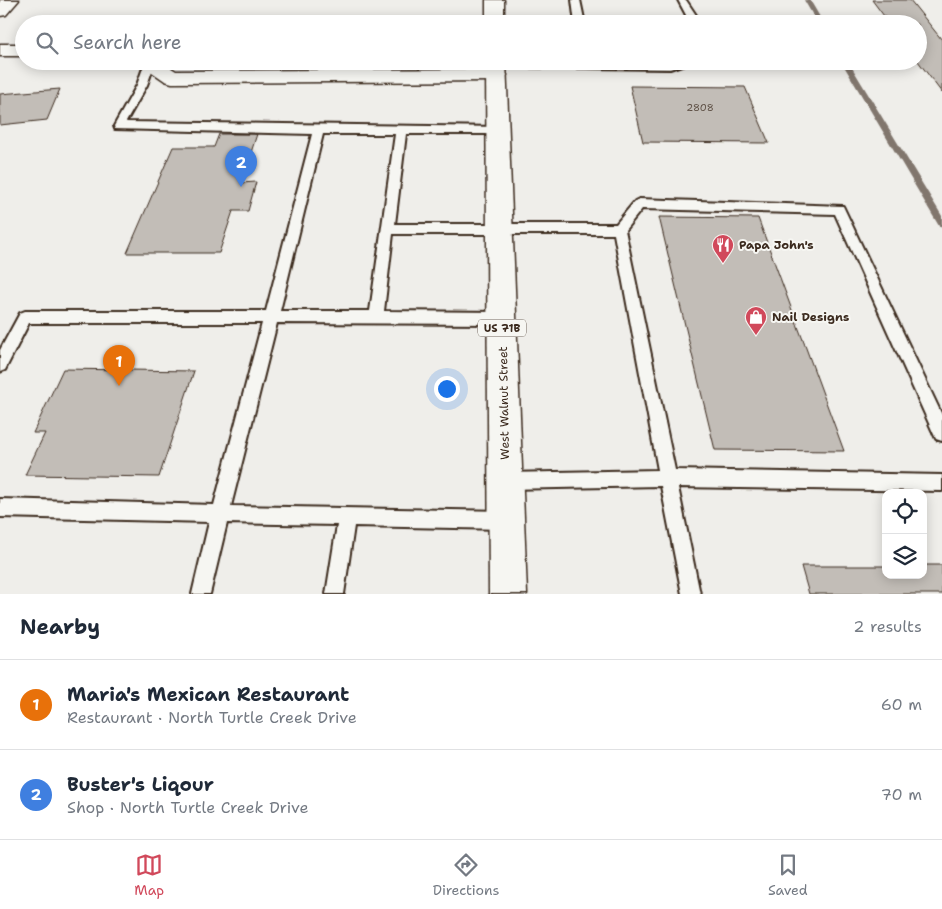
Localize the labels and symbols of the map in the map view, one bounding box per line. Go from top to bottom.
house number: 2808 [686,101,714,114]
pin: 2 [225,146,257,187]
restaurant icon: Papa John's [711,233,735,264]
place label: Papa John's [739,237,813,253]
shop icon: Nail Designs [744,305,768,336]
place label: Nail Designs [772,309,849,325]
road number: US 71B [478,319,526,336]
pin: 1 [103,345,135,386]
street label: West Walnut Street [495,346,513,460]
your location [434,376,460,402]

